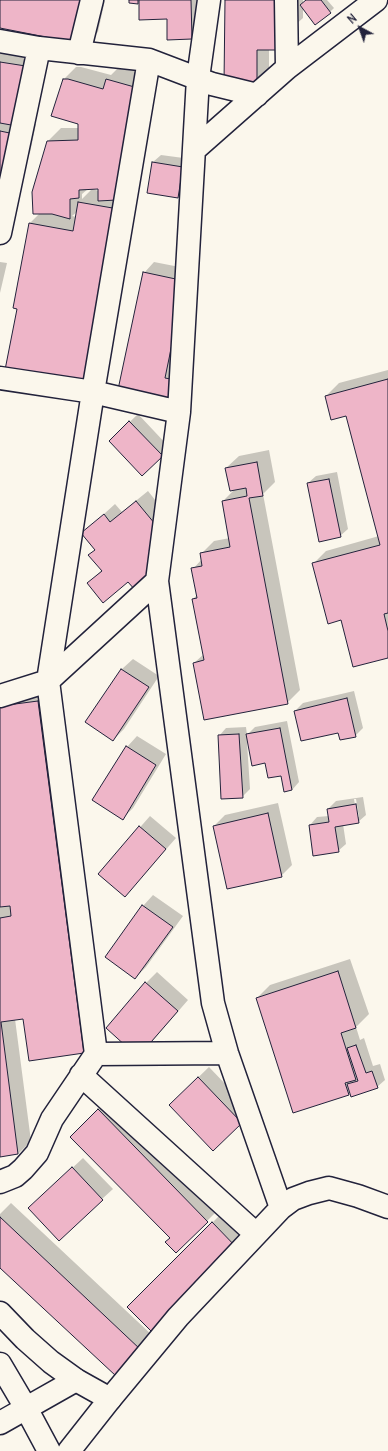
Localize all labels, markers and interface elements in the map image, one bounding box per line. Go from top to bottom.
north arrow [340,8,380,48]
text: N [345,11,360,27]

